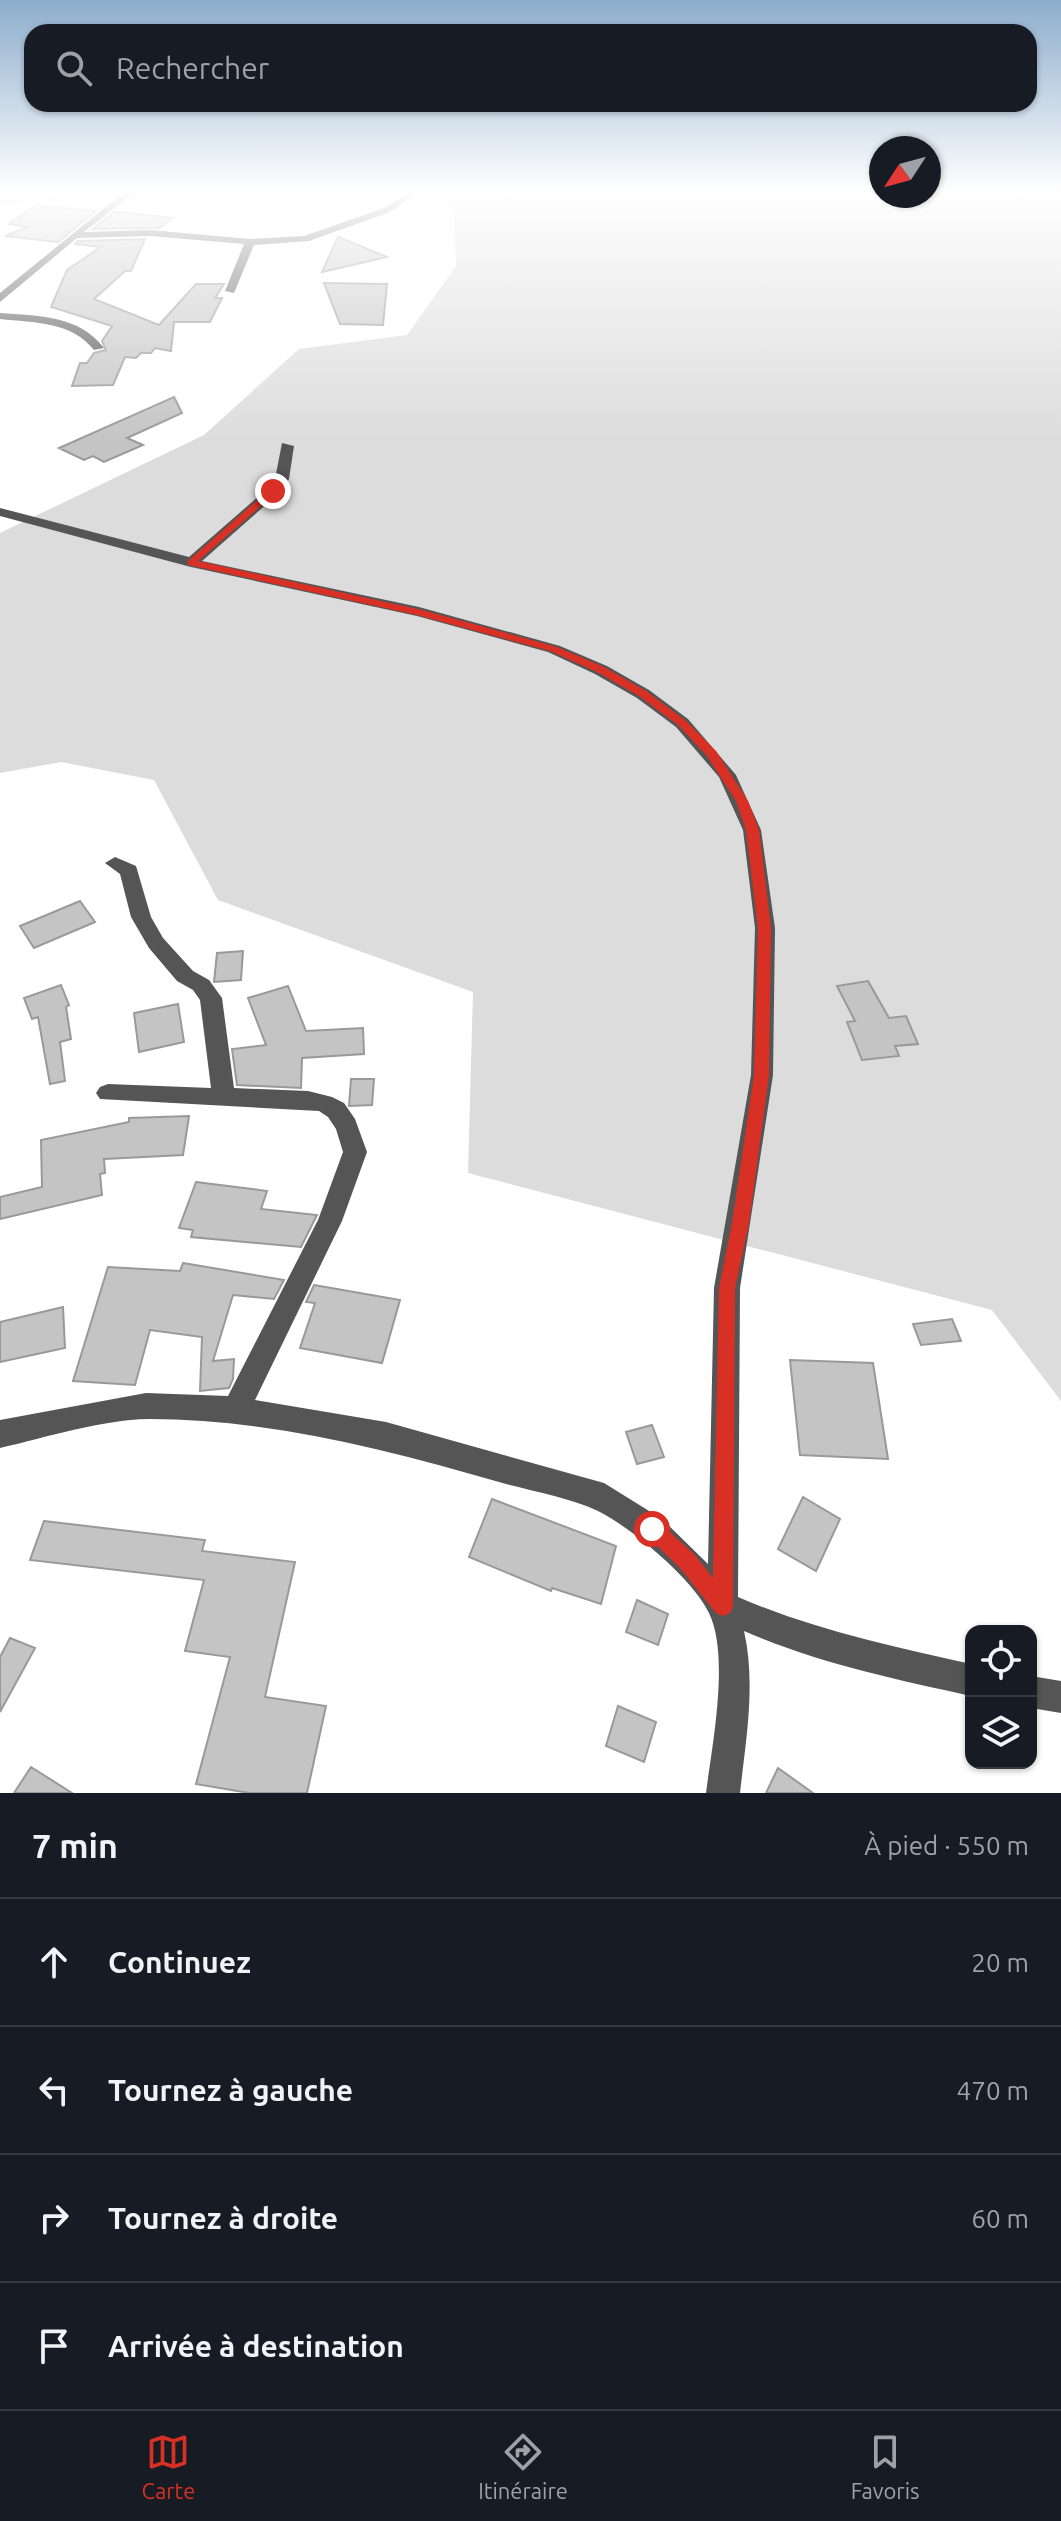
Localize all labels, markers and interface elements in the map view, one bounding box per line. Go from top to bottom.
search box [24,24,1037,112]
icon: search [52,46,96,90]
text: Rechercher [116,51,269,85]
north arrow [869,136,941,208]
route end [255,473,291,509]
route start [634,1511,670,1547]
map controls [965,1625,1037,1769]
button: locate [965,1625,1037,1697]
button: layers [965,1697,1037,1769]
text: 7 min [32,1826,118,1864]
text: À pied · 550 m [864,1831,1029,1860]
icon: ahead [32,1940,76,1984]
text: Continuez [108,1945,251,1979]
text: 20 m [971,1948,1029,1977]
icon: left [32,2068,76,2112]
text: Tournez à gauche [108,2073,353,2107]
text: 470 m [957,2076,1029,2105]
icon: right [32,2196,76,2240]
text: Tournez à droite [108,2201,338,2235]
text: 60 m [971,2204,1029,2233]
icon: arrive [32,2324,76,2368]
text: Arrivée à destination [108,2329,404,2363]
tab: Carte [141,2430,195,2503]
tab: Itinéraire [478,2430,568,2503]
tab: Favoris [851,2430,920,2503]

